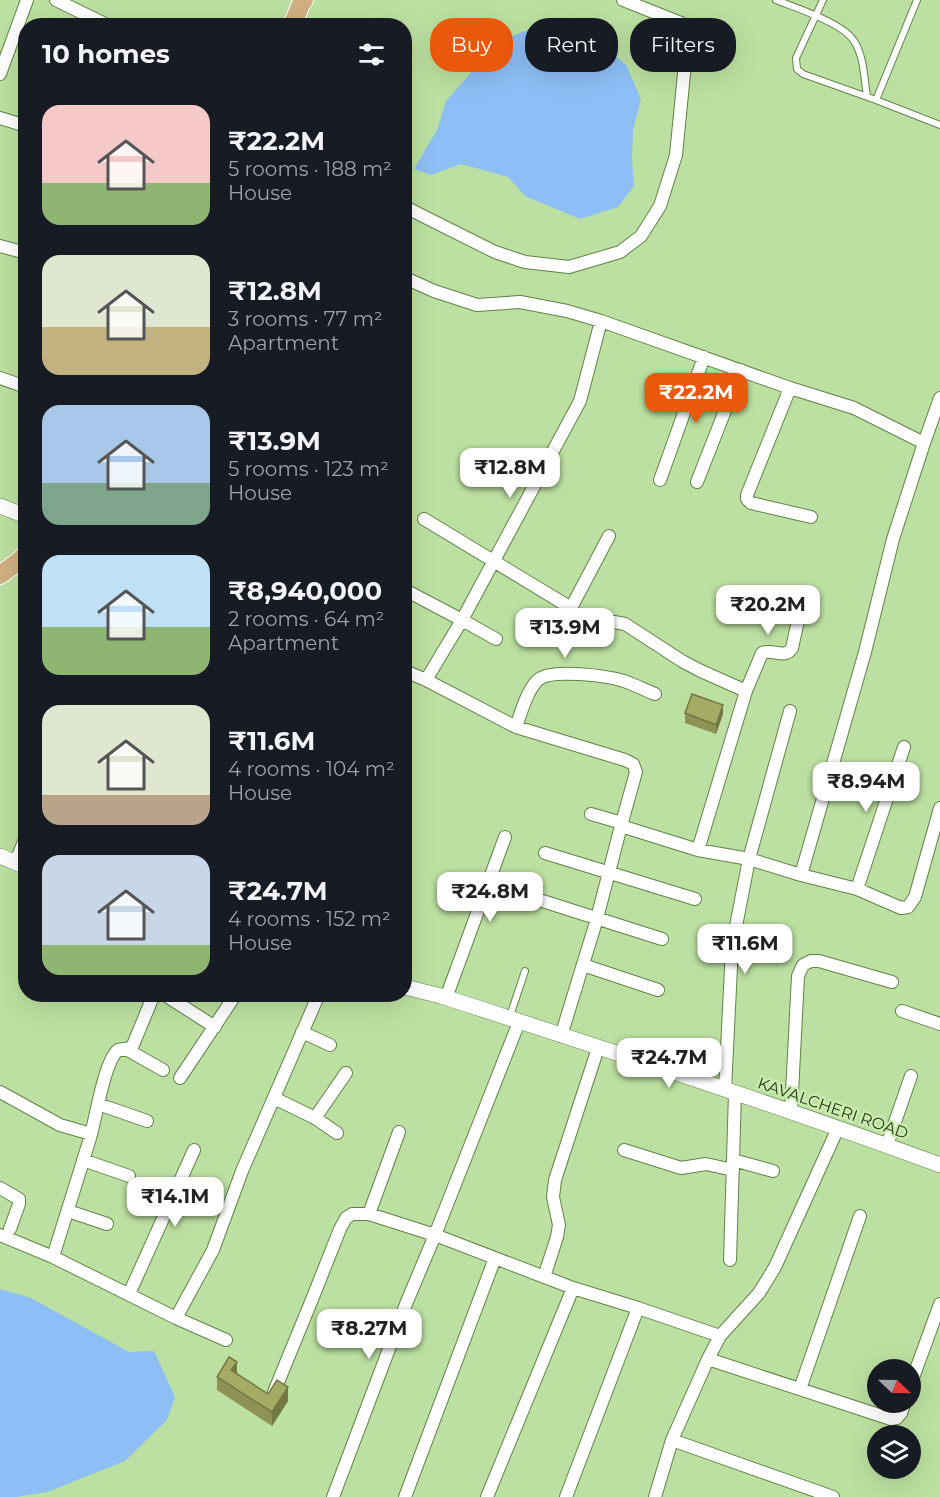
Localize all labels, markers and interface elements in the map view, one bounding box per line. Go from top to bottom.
chip: Buy [430,18,513,72]
chip: Rent [525,18,618,72]
chip: Filters [630,18,736,72]
text: 10 homes [42,38,170,70]
icon: filters [355,38,388,71]
text: ₹22.2M [228,125,325,157]
icon: home [90,129,162,201]
text: 5 rooms · 188 m² [228,157,392,181]
text: House [228,181,292,205]
text: ₹12.8M [228,275,322,307]
icon: home [90,279,162,351]
text: 3 rooms · 77 m² [228,307,383,331]
text: Apartment [228,331,339,355]
pin: ₹22.2M [647,373,745,424]
text: ₹22.2M [659,380,733,404]
text: ₹13.9M [228,425,321,457]
icon: home [90,429,162,501]
pin: ₹12.8M [461,448,559,499]
text: ₹12.8M [474,455,546,479]
text: 5 rooms · 123 m² [228,457,389,481]
text: House [228,481,292,505]
text: ₹8,940,000 [228,575,382,607]
icon: home [90,579,162,651]
pin: ₹20.2M [719,585,817,636]
text: ₹20.2M [730,592,806,616]
text: 2 rooms · 64 m² [228,607,384,631]
pin: ₹13.9M [516,608,614,659]
text: ₹13.9M [529,615,601,639]
text: Apartment [228,631,339,655]
text: ₹11.6M [228,725,315,757]
icon: home [90,729,162,801]
text: 4 rooms · 104 m² [228,757,395,781]
pin: ₹8.94M [817,762,915,813]
text: ₹8.94M [827,769,905,793]
text: House [228,781,292,805]
pin: ₹24.8M [441,872,539,923]
text: ₹24.7M [228,875,328,907]
icon: home [90,879,162,951]
text: ₹24.8M [451,879,529,903]
text: 4 rooms · 152 m² [228,907,391,931]
pin: ₹11.6M [696,924,794,975]
text: House [228,931,292,955]
text: ₹11.6M [711,931,779,955]
pin: ₹24.7M [620,1038,718,1089]
text: ₹24.7M [631,1045,707,1069]
street label: KAVALCHERI ROAD [755,1073,911,1143]
pin: ₹14.1M [126,1177,224,1228]
text: ₹14.1M [141,1184,209,1208]
pin: ₹8.27M [320,1309,418,1360]
text: ₹8.27M [331,1316,407,1340]
north arrow [867,1359,921,1413]
map controls [867,1359,921,1479]
button: layers [867,1425,921,1479]

